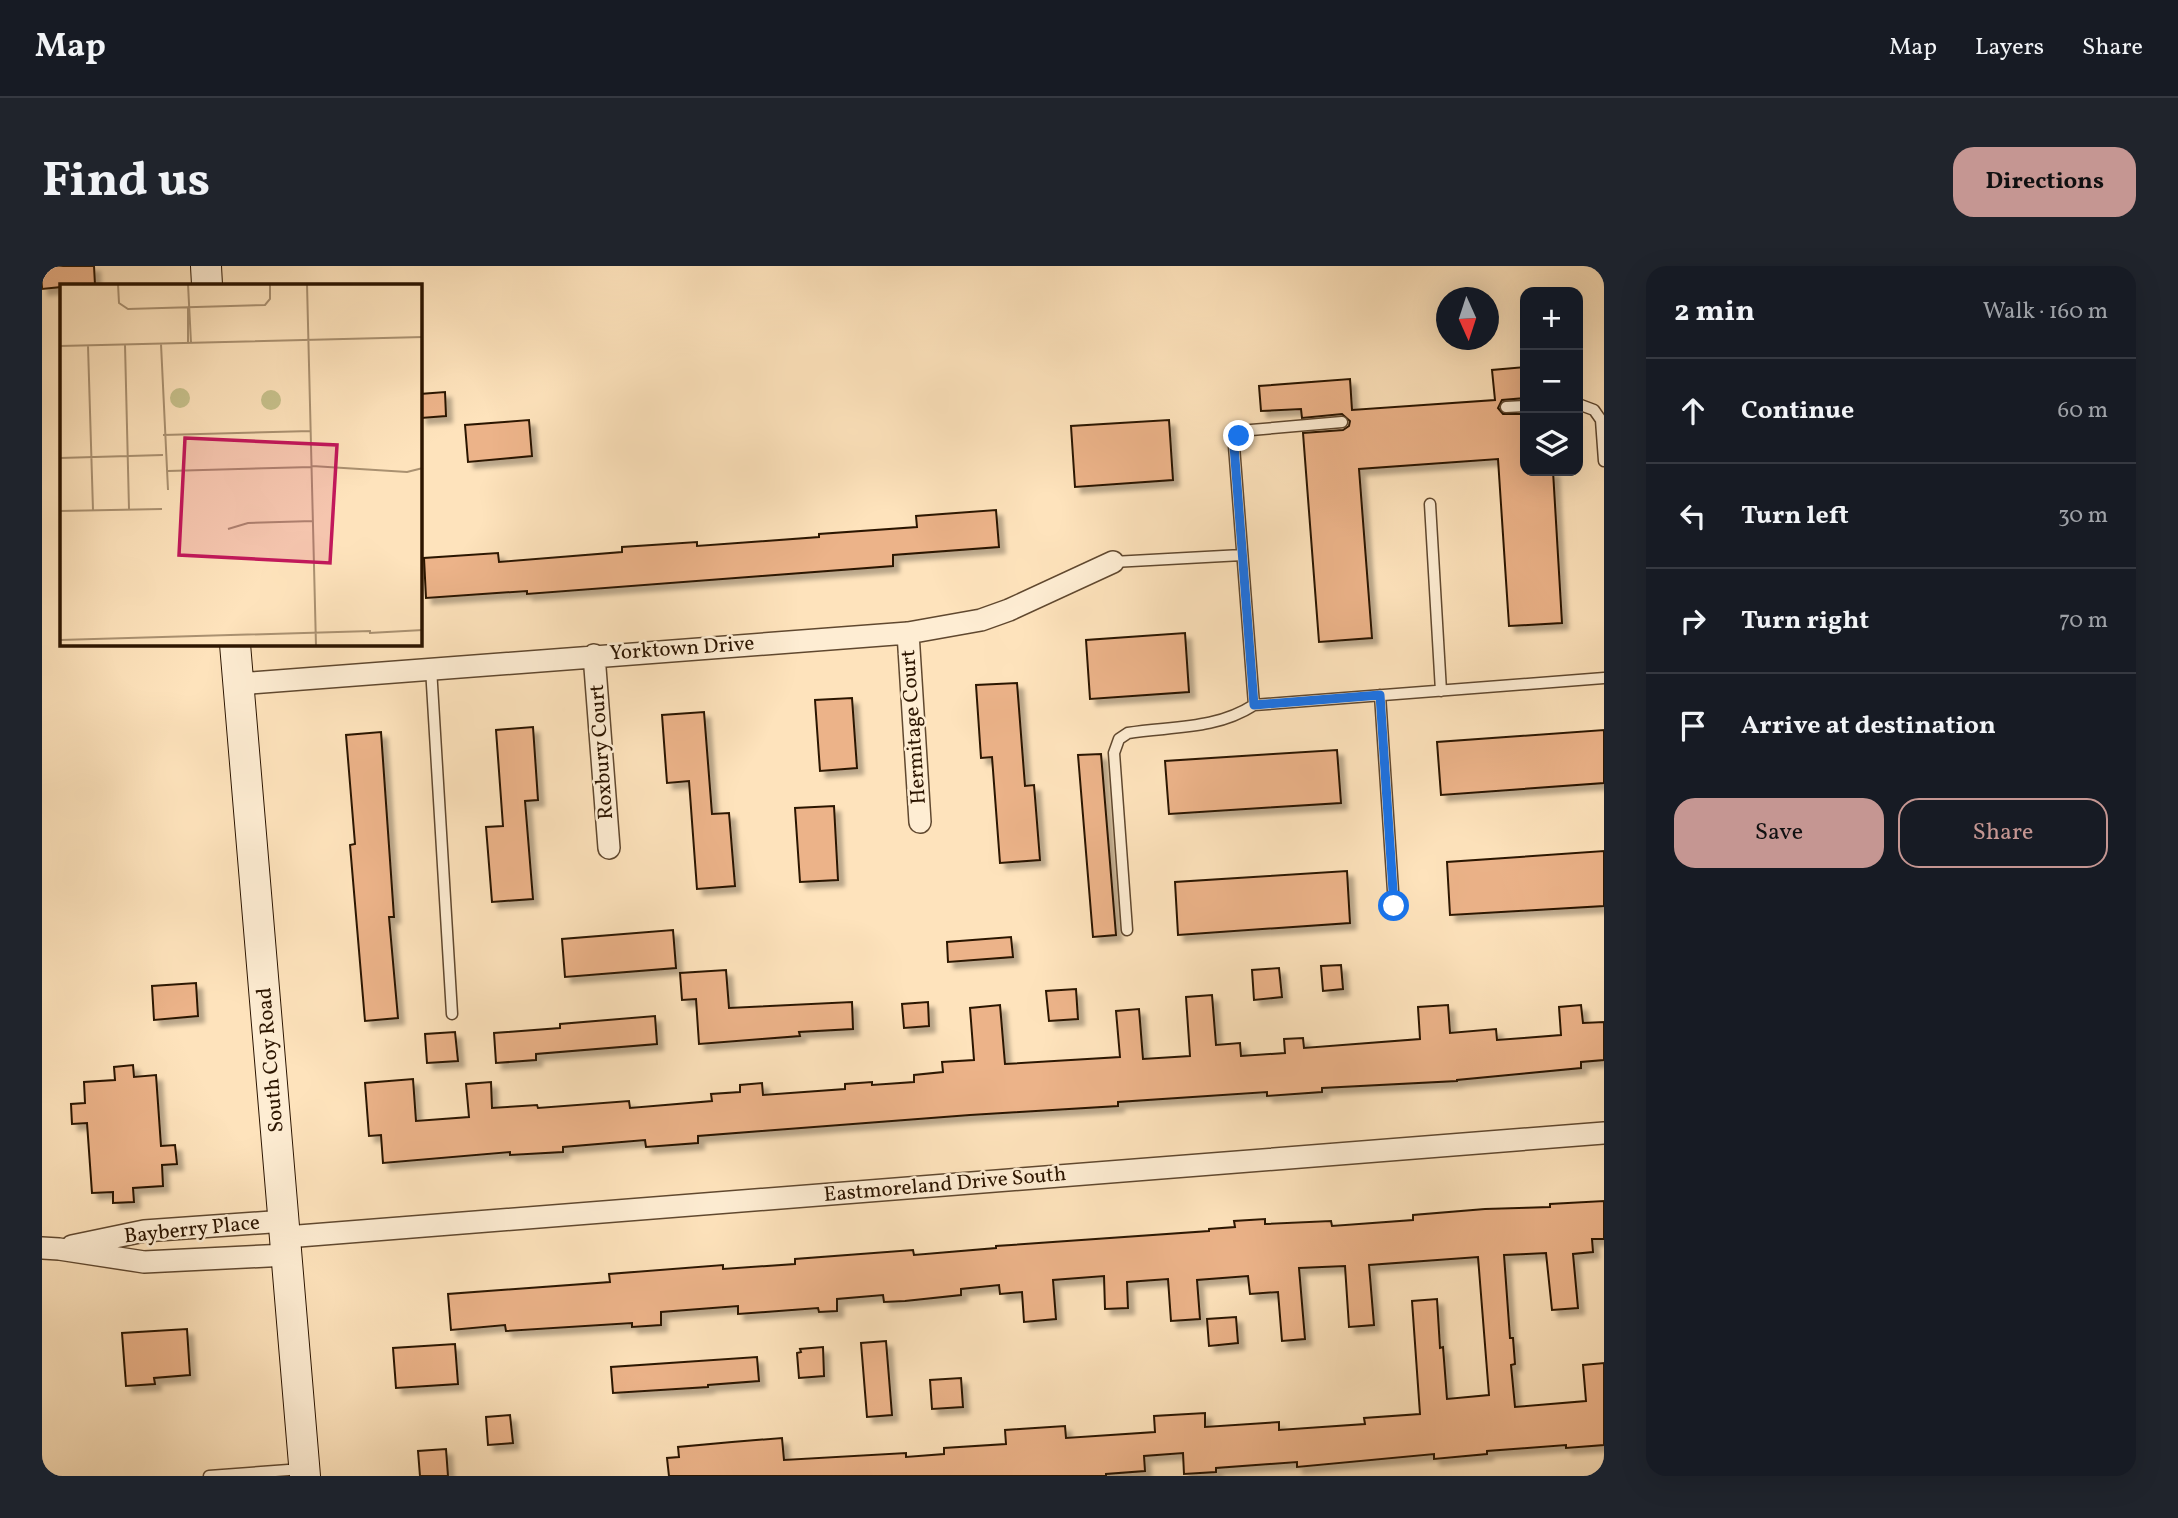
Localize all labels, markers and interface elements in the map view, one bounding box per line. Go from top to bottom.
text: Map [35,25,106,71]
text: Map [1889,31,1937,65]
text: Layers [1975,31,2044,65]
text: Share [2082,31,2143,65]
button: Directions [1953,147,2136,217]
text: Find us [42,148,210,217]
inset map [60,284,422,646]
north arrow [1436,287,1499,350]
map controls [1520,287,1583,476]
button: + [1520,287,1583,350]
text: 2 min [1674,291,1755,333]
text: Walk · 160 m [1983,296,2108,328]
button: − [1520,350,1583,413]
icon: ahead [1674,392,1712,430]
text: Continue [1741,393,1854,429]
text: 60 m [2058,395,2108,427]
button: layers [1520,413,1583,476]
route end [1223,420,1254,451]
icon: left [1674,497,1712,535]
text: Turn left [1741,498,1849,534]
text: 30 m [2058,500,2108,532]
icon: right [1674,602,1712,640]
text: Turn right [1741,603,1869,639]
text: 70 m [2059,605,2108,637]
street label: Yorktown Drive [609,629,755,669]
street label: Hermitage Court [894,649,934,805]
street label: Roxbury Court [583,683,621,821]
icon: arrive [1674,707,1712,745]
text: Arrive at destination [1741,708,1996,744]
button: Save [1674,798,1884,868]
button: Share [1898,798,2108,868]
route start [1378,890,1409,921]
street label: South Coy Road [250,986,292,1134]
street label: Eastmoreland Drive South [823,1160,1067,1210]
street label: Bayberry Place [123,1208,261,1252]

